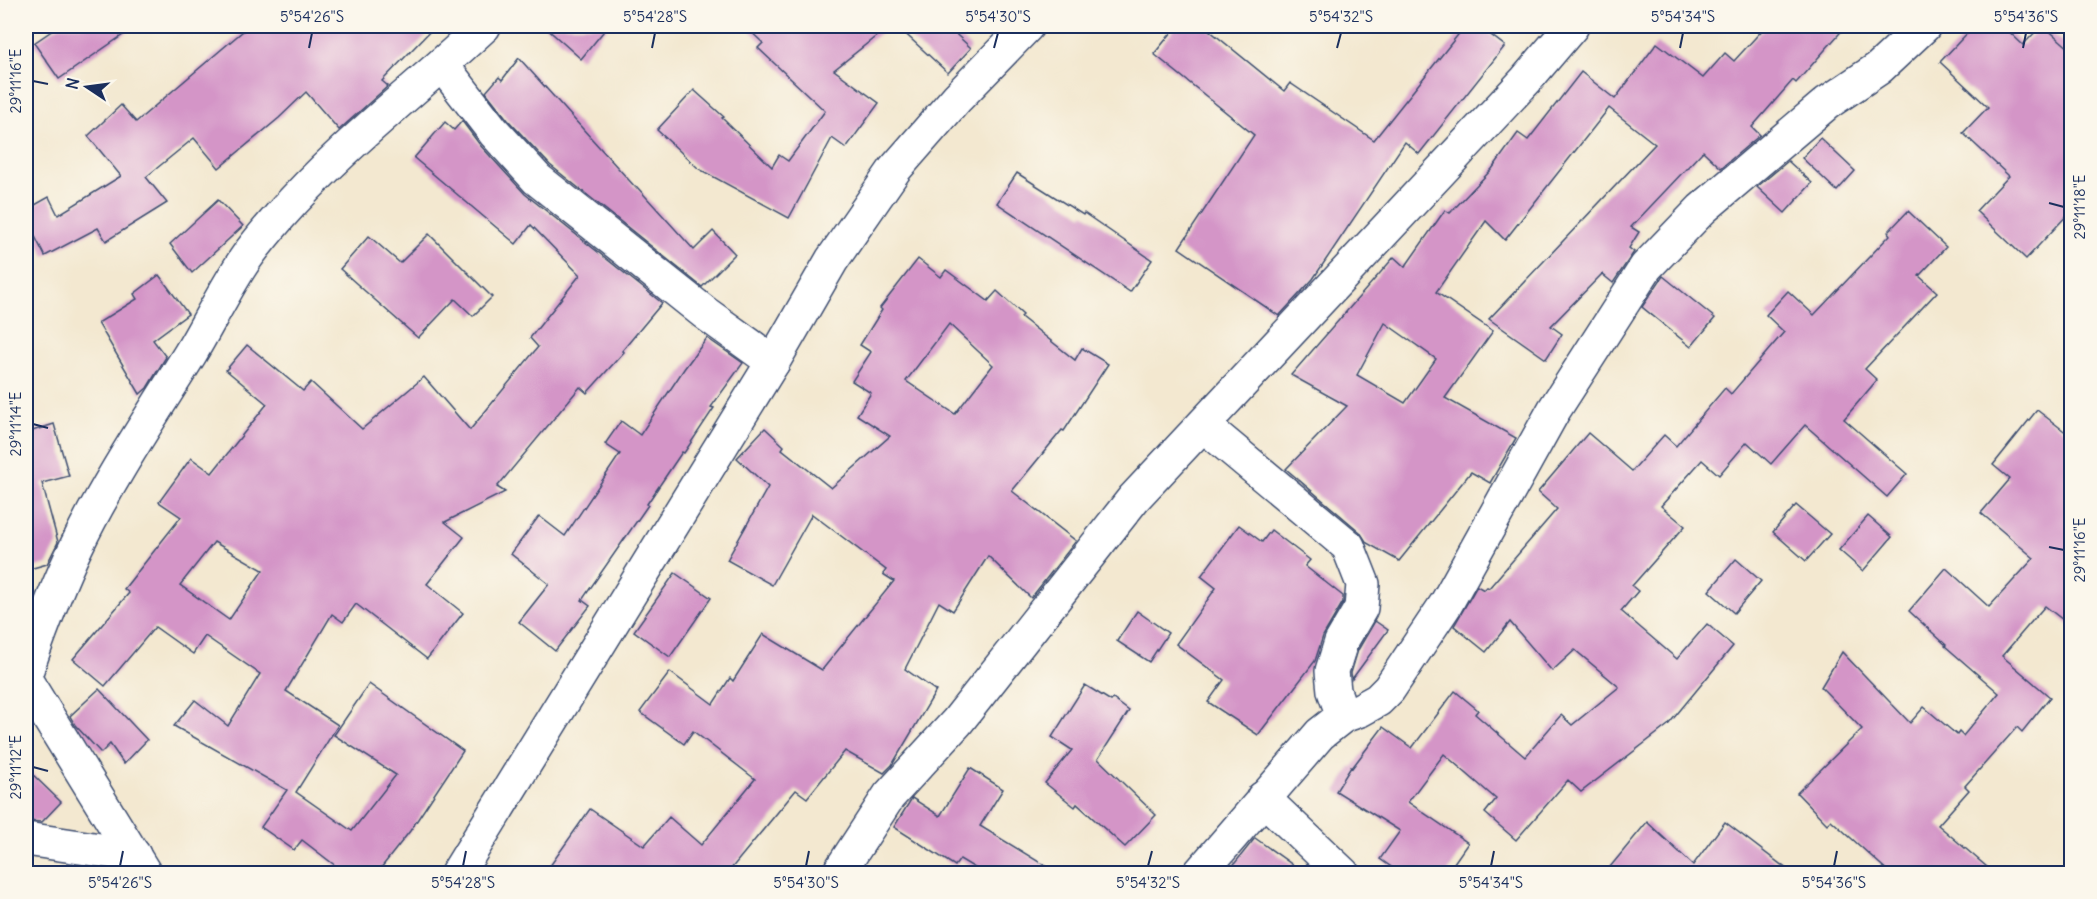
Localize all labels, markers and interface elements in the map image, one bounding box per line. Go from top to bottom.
text: 5°54'26"S [280,7,344,26]
text: 5°54'28"S [623,7,687,26]
text: 5°54'30"S [965,7,1031,26]
text: 5°54'32"S [1309,7,1373,26]
text: 5°54'34"S [1651,7,1715,26]
text: 5°54'36"S [1994,7,2058,26]
text: 29°11'16"E [6,48,25,114]
north arrow [57,57,117,117]
text: N [61,76,83,91]
text: 29°11'18"E [2070,174,2089,240]
text: 29°11'14"E [6,391,25,457]
text: 29°11'16"E [2070,517,2089,583]
text: 29°11'12"E [6,734,25,799]
text: 5°54'26"S [88,873,152,892]
text: 5°54'28"S [431,873,495,892]
text: 5°54'30"S [773,873,839,892]
text: 5°54'32"S [1116,873,1180,892]
text: 5°54'34"S [1459,873,1523,892]
text: 5°54'36"S [1802,873,1866,892]

